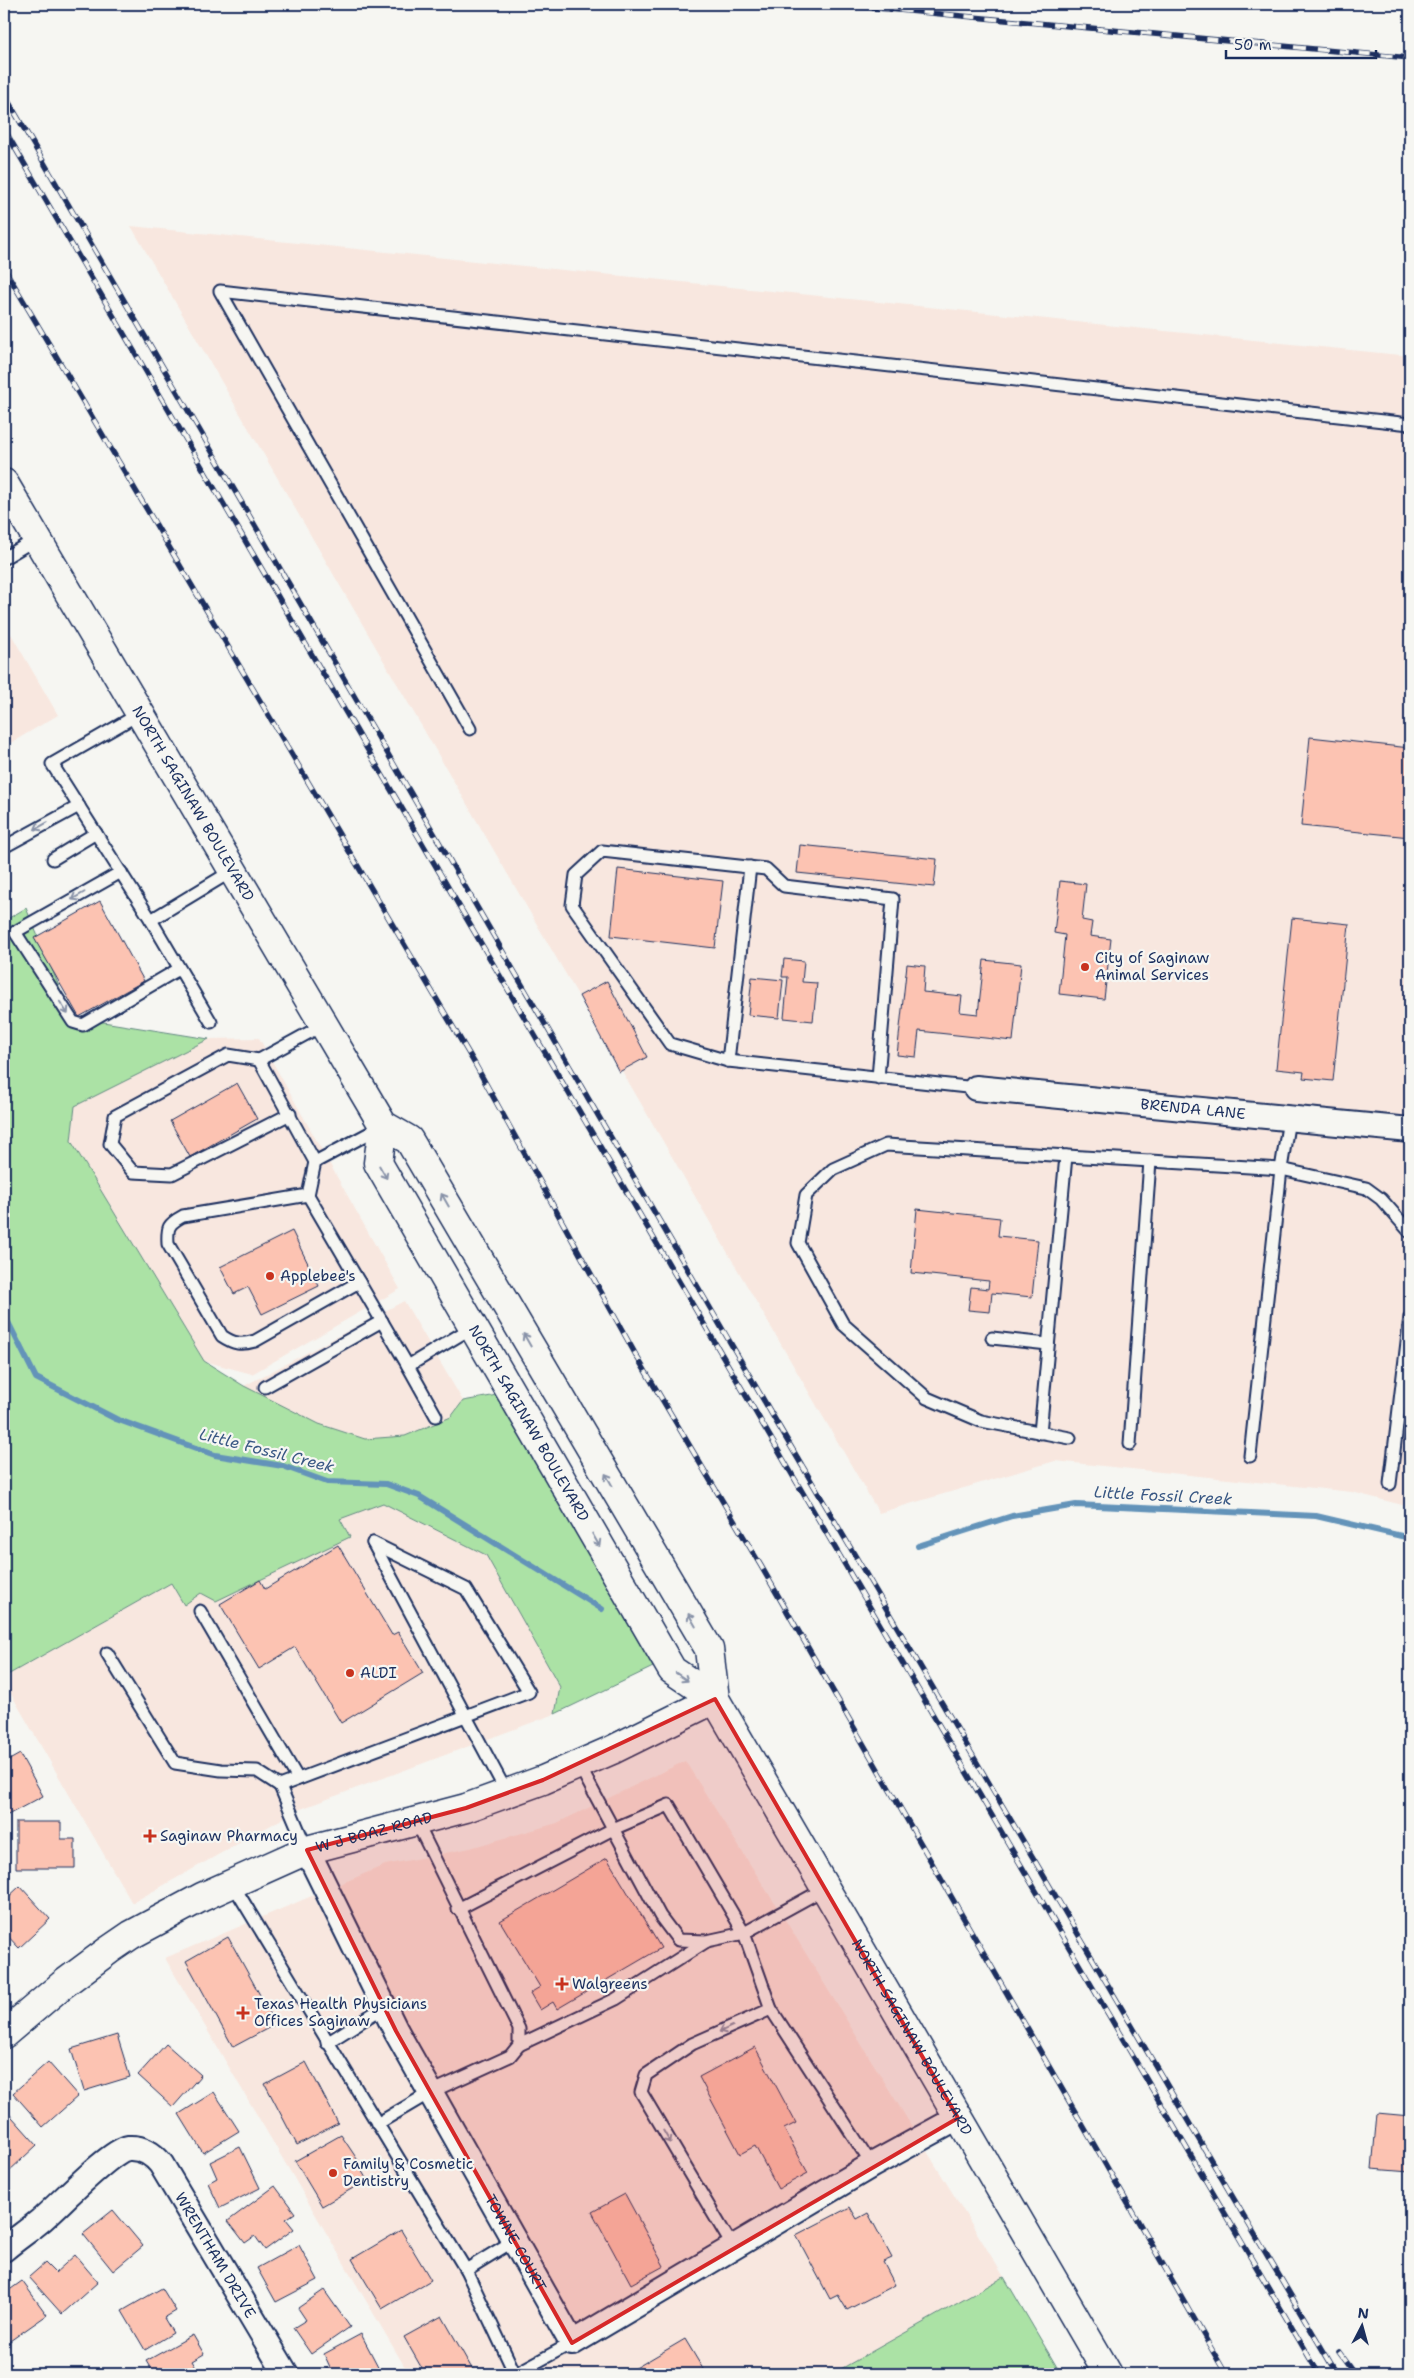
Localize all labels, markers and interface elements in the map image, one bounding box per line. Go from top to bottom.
scale bar [1226,28,1376,60]
text: 50 m [1234,35,1272,55]
street label: NORTH SAGINAW BOULEVARD [128,702,259,905]
one-way arrow [34,821,49,831]
one-way arrow [71,891,86,901]
place label: City of Saginaw Animal Services [1095,948,1209,985]
marker: City of Saginaw Animal Services [1079,961,1091,973]
one-way arrow [59,1001,69,1015]
street label: BRENDA LANE [1140,1094,1246,1124]
one-way arrow [379,1165,389,1179]
one-way arrow [439,1193,449,1207]
place label: Applebee's [280,1266,356,1286]
marker: Applebee's [264,1270,276,1282]
street label: NORTH SAGINAW BOULEVARD [464,1321,594,1525]
one-way arrow [521,1333,531,1348]
water label: Little Fossil Creek [197,1424,337,1477]
one-way arrow [604,1474,614,1488]
water label: Little Fossil Creek [1093,1481,1233,1510]
one-way arrow [592,1532,602,1547]
one-way arrow [686,1614,696,1628]
place label: ALDI [360,1663,397,1683]
marker: ALDI [344,1667,356,1679]
one-way arrow [675,1672,689,1682]
street label: W J BOAZ ROAD [313,1807,435,1857]
place label: Saginaw Pharmacy [160,1826,298,1846]
marker: Saginaw Pharmacy [144,1830,156,1842]
street label: NORTH SAGINAW BOULEVARD [847,1935,977,2139]
place label: Walgreens [572,1974,648,1994]
marker: Walgreens [556,1978,568,1990]
place label: Texas Health Physicians Offices Saginaw [254,1994,427,2031]
marker: Texas Health Physicians Offices Saginaw [236,2006,250,2020]
one-way arrow [719,2025,734,2034]
one-way arrow [663,2129,672,2144]
place label: Family & Cosmetic Dentistry [343,2154,473,2191]
marker: Family & Cosmetic Dentistry [327,2167,339,2179]
street label: WRENTHAM DRIVE [170,2189,261,2322]
street label: TOWNE COURT [480,2191,551,2295]
north arrow [1336,2300,1386,2350]
text: N [1357,2304,1370,2323]

